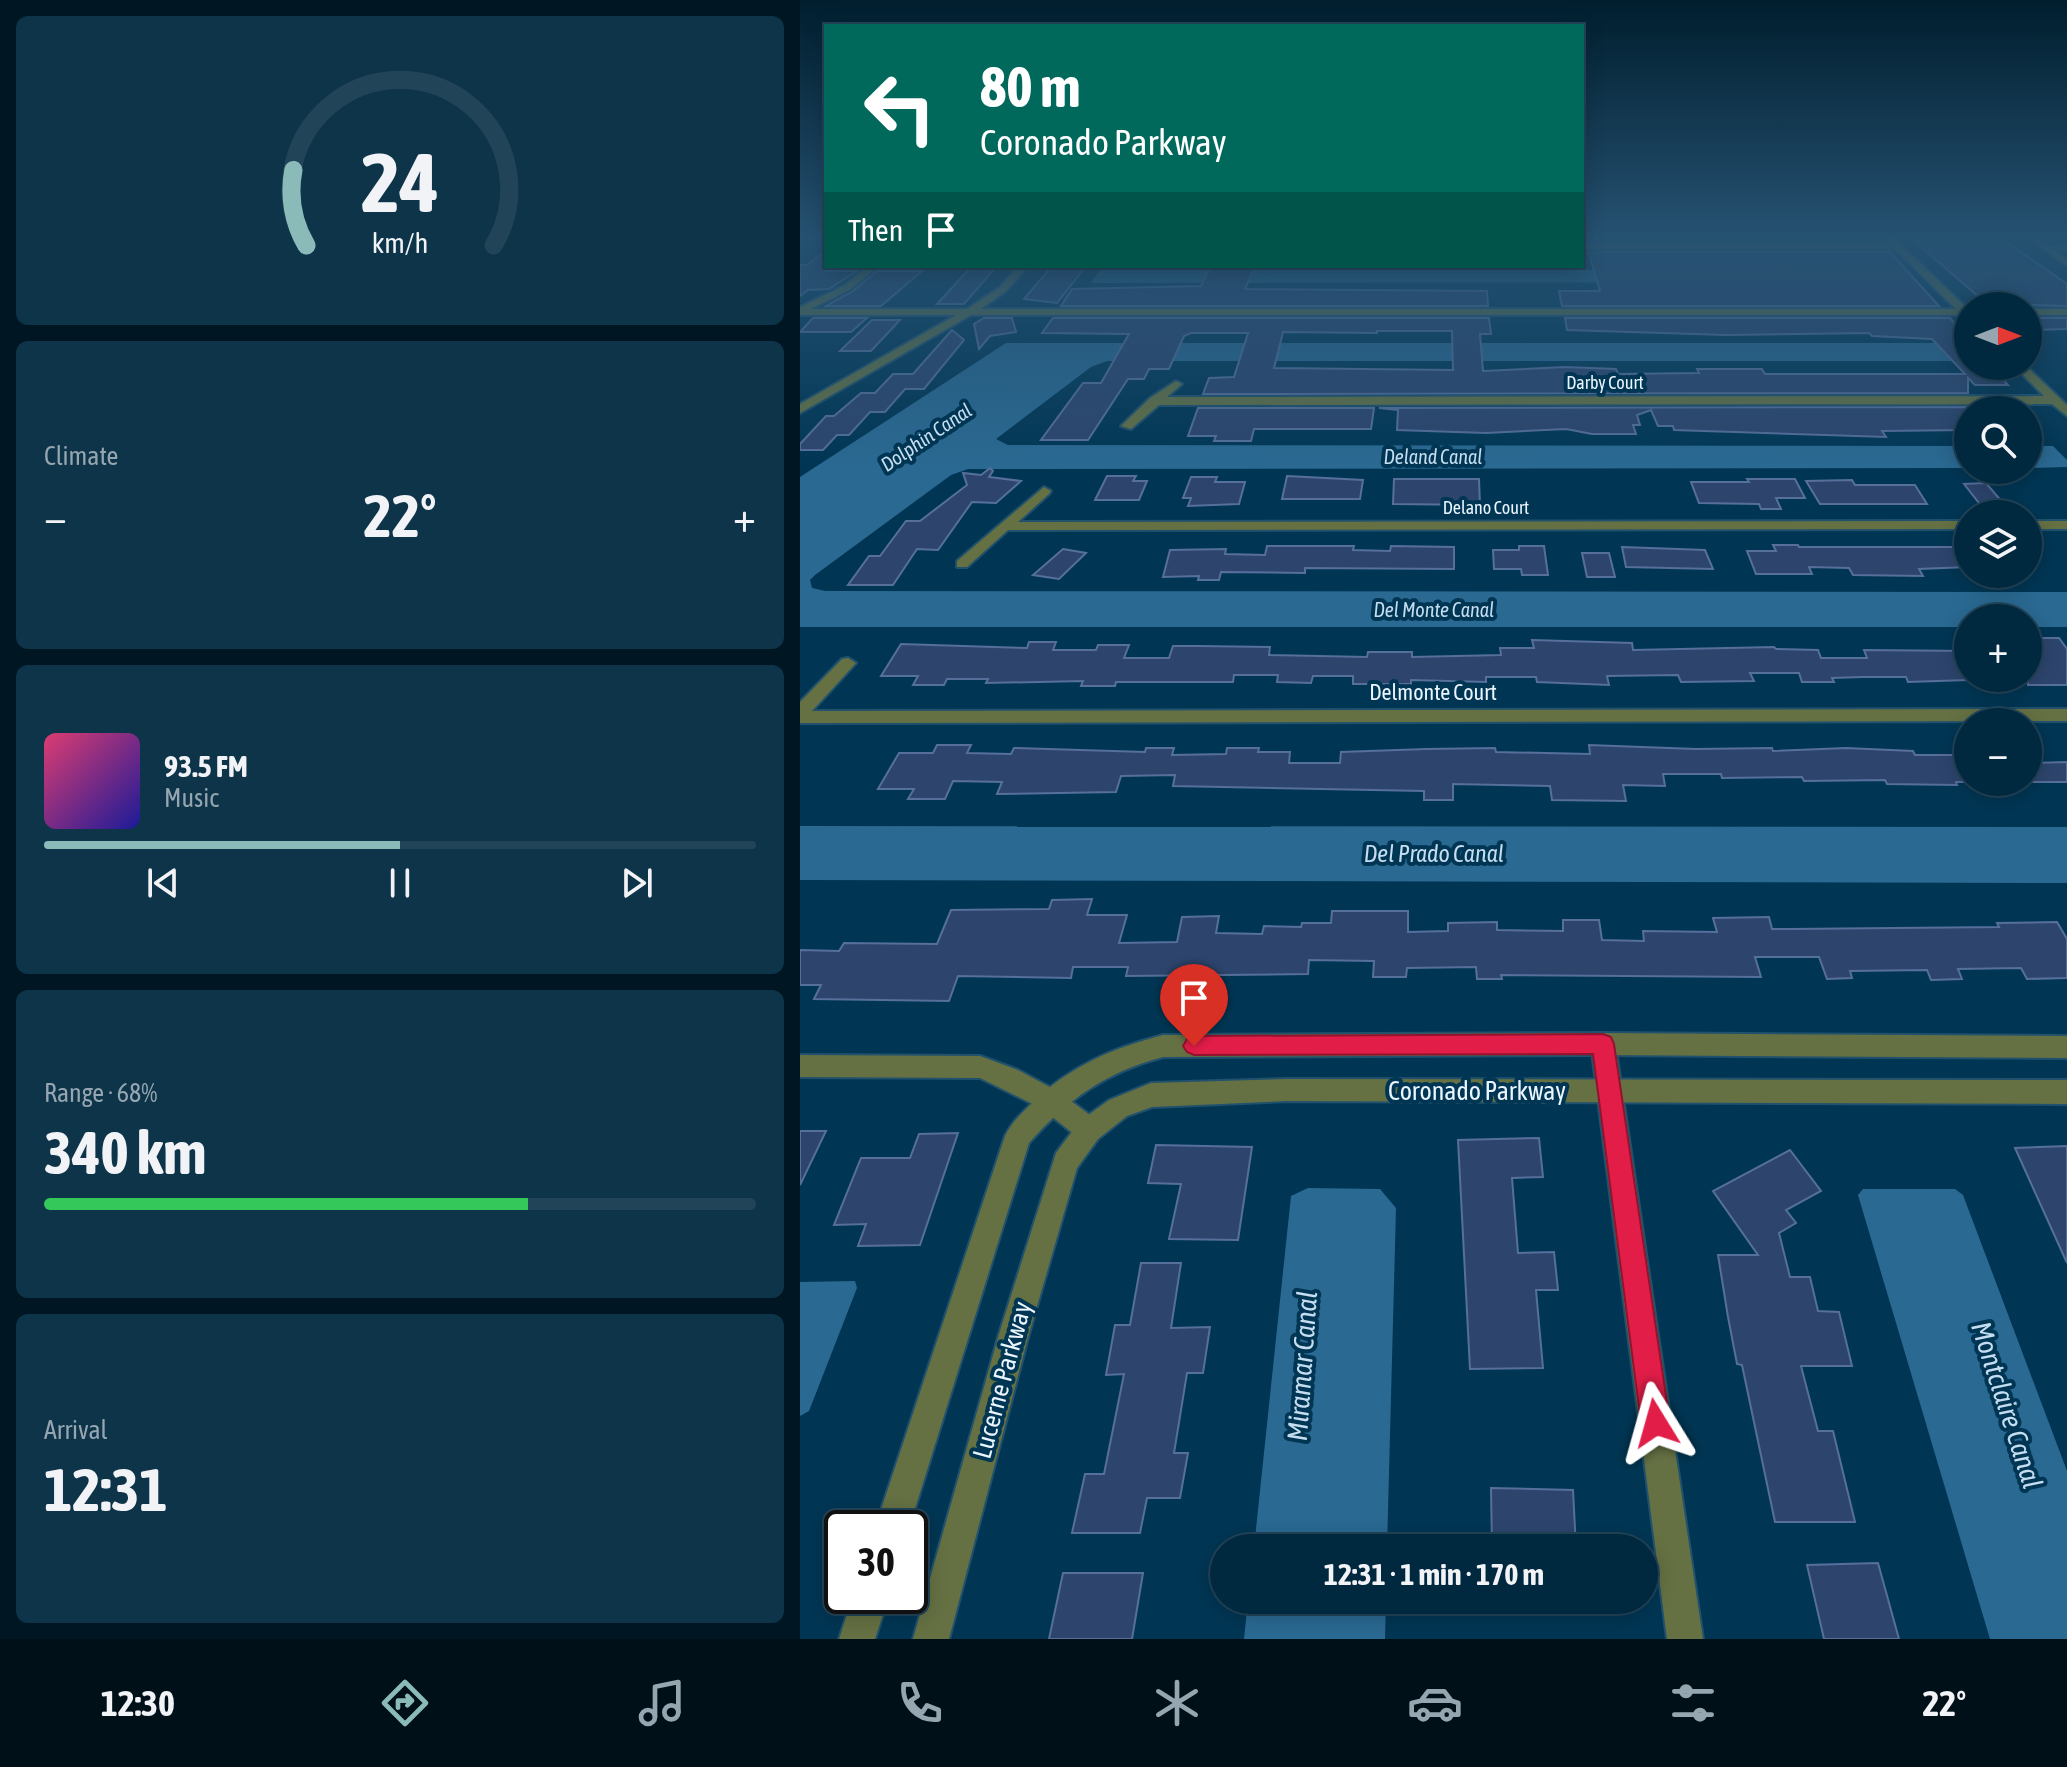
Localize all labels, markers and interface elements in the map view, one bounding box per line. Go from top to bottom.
text: 80 m [980,55,1081,119]
icon: left [848,56,952,160]
text: Coronado Parkway [980,121,1227,163]
text: 24 [361,134,439,230]
icon: arrive [919,208,963,252]
text: Then [848,213,903,247]
text: km/h [372,226,428,259]
north arrow [1954,292,2042,380]
map controls [1954,292,2042,796]
street label: Darby Court [1566,372,1644,393]
button: search [1954,396,2042,484]
water label: Dolphin Canal [876,398,976,476]
text: Climate [44,441,118,471]
water label: Deland Canal [1383,445,1483,468]
text: 22° [364,481,436,550]
text: − [44,491,67,541]
text: + [733,491,756,541]
street label: Delano Court [1443,497,1529,518]
button: layers [1954,500,2042,588]
water label: Del Monte Canal [1374,598,1494,621]
button: + [1954,604,2042,692]
street label: Delmonte Court [1369,679,1497,705]
button: − [1954,708,2042,796]
text: 93.5 FM [164,749,248,783]
text: Music [164,783,219,813]
water label: Del Prado Canal [1364,840,1504,867]
icon: previous [141,861,185,905]
icon: pause [378,861,422,905]
icon: next [615,861,659,905]
pin [1160,964,1228,1046]
icon: arrive [1172,976,1216,1020]
street label: Coronado Parkway [1388,1076,1566,1106]
text: Range · 68% [44,1078,157,1108]
text: 340 km [44,1118,206,1187]
water label: Miramar Canal [1281,1290,1323,1442]
street label: Lucerne Parkway [967,1298,1037,1462]
water label: Montclaire Canal [1965,1317,2049,1493]
position arrow [1614,1381,1698,1465]
text: Arrival [44,1415,108,1445]
text: 12:31 [44,1455,167,1524]
speed limit sign: 30 [824,1510,928,1614]
text: 12:31 · 1 min · 170 m [1324,1557,1544,1591]
icon: directions [377,1675,433,1731]
icon: music [634,1675,690,1731]
icon: phone [892,1675,948,1731]
icon: climate [1149,1675,1205,1731]
icon: car [1407,1675,1463,1731]
icon: filters [1665,1675,1721,1731]
text: 12:30 [101,1682,175,1724]
text: 22° [1922,1682,1966,1724]

